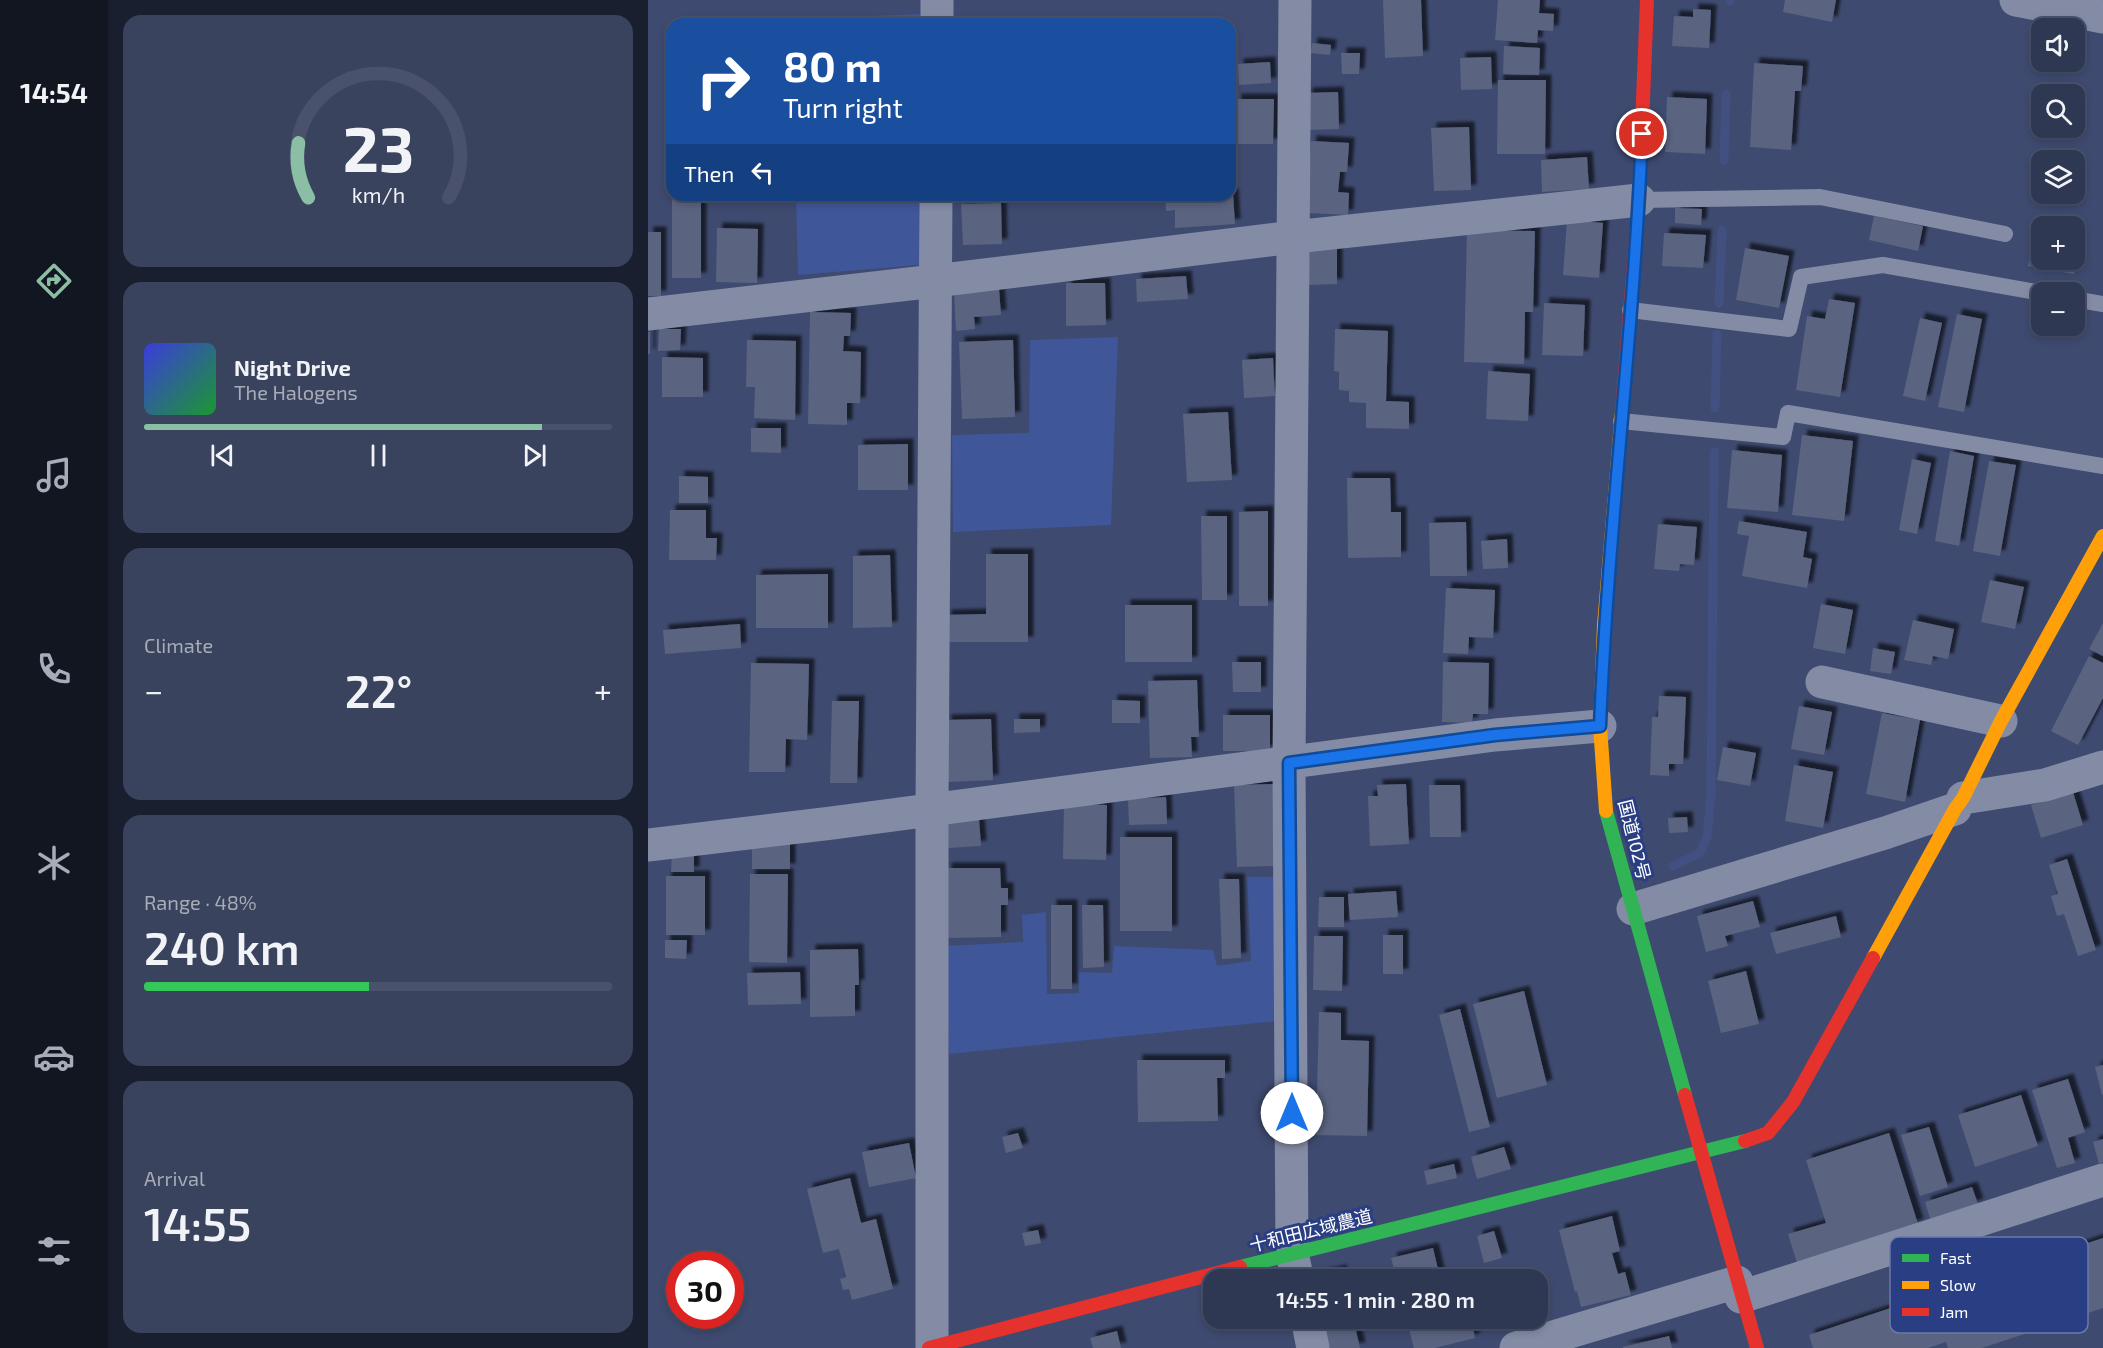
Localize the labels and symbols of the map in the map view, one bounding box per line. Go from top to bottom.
pin [1616,108,1667,159]
street label: 国道102号 [1614,797,1656,882]
position arrow [1260,1081,1324,1145]
street label: 十和田広域農道 [1247,1204,1375,1256]
legend [1890,1237,2088,1333]
text: Fast [1940,1248,1971,1267]
speed limit sign: 30 [666,1251,744,1329]
text: Slow [1940,1275,1976,1294]
text: Jam [1940,1302,1968,1321]

